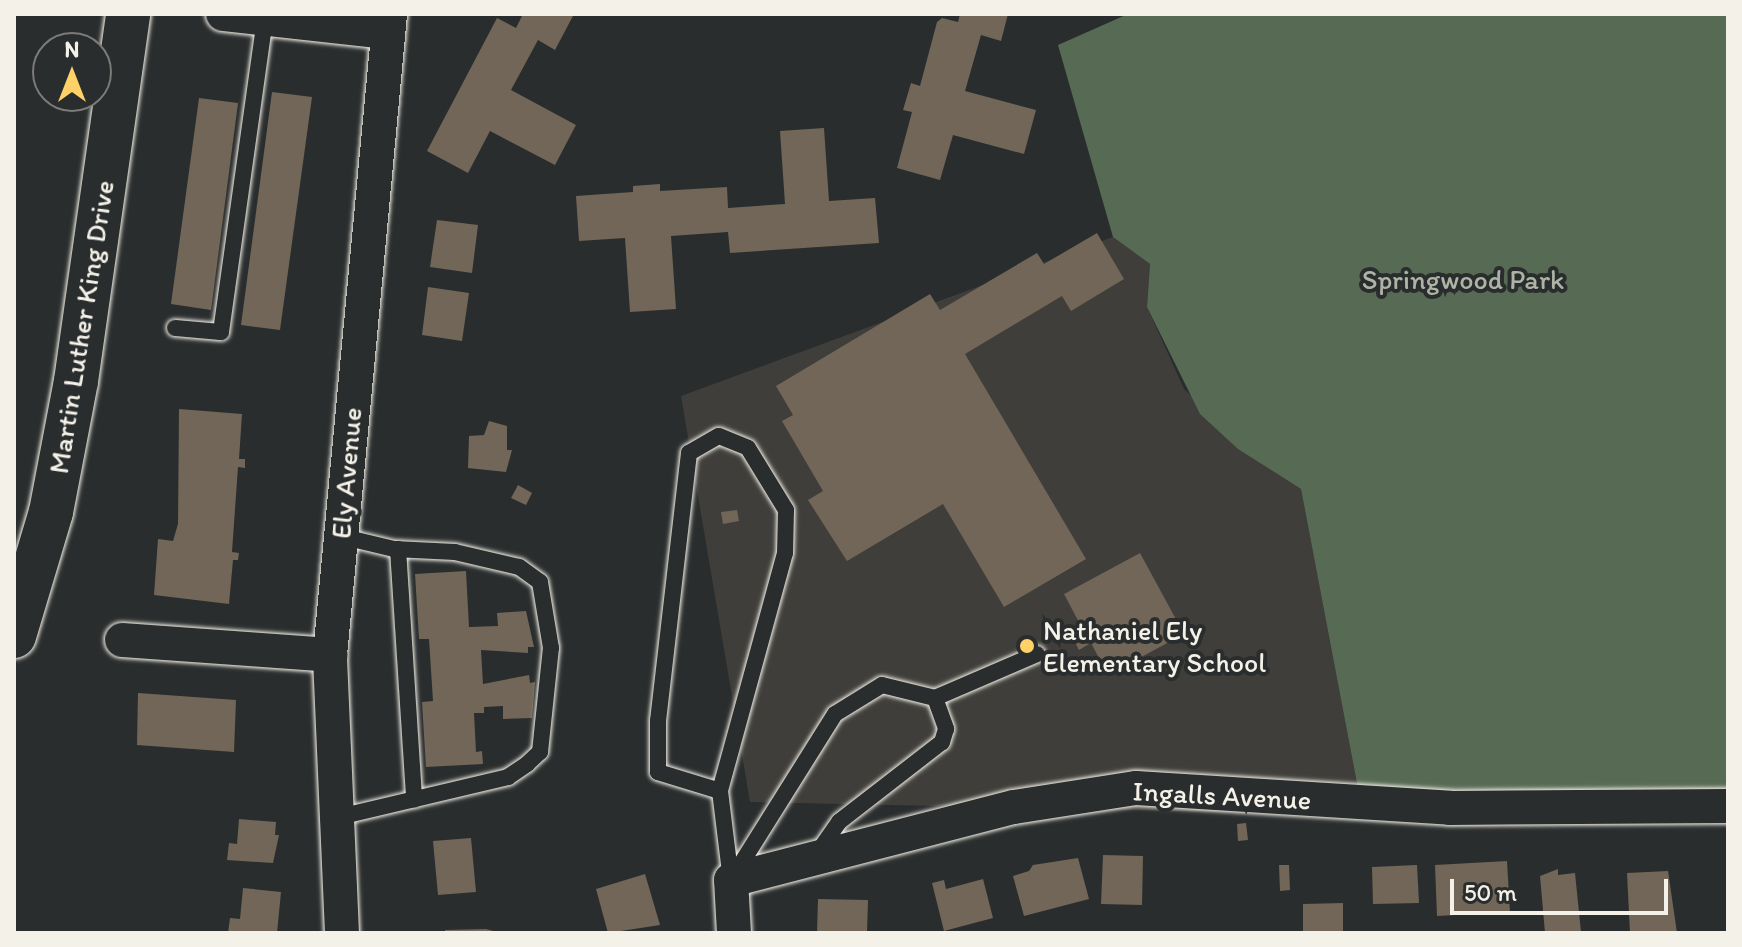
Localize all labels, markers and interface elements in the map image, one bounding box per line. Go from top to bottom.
north arrow [32,32,112,112]
text: N [65,36,79,63]
street label: Martin Luther King Drive [41,178,121,476]
park label: Springwood Park [1362,262,1564,296]
street label: Ely Avenue [324,407,368,539]
place label: Nathaniel Ely Elementary School [1043,613,1266,679]
marker: Nathaniel Ely Elementary School [1018,637,1036,655]
street label: Ingalls Avenue [1133,774,1311,816]
scale bar [1454,863,1672,913]
text: 50 m [1464,878,1517,907]

